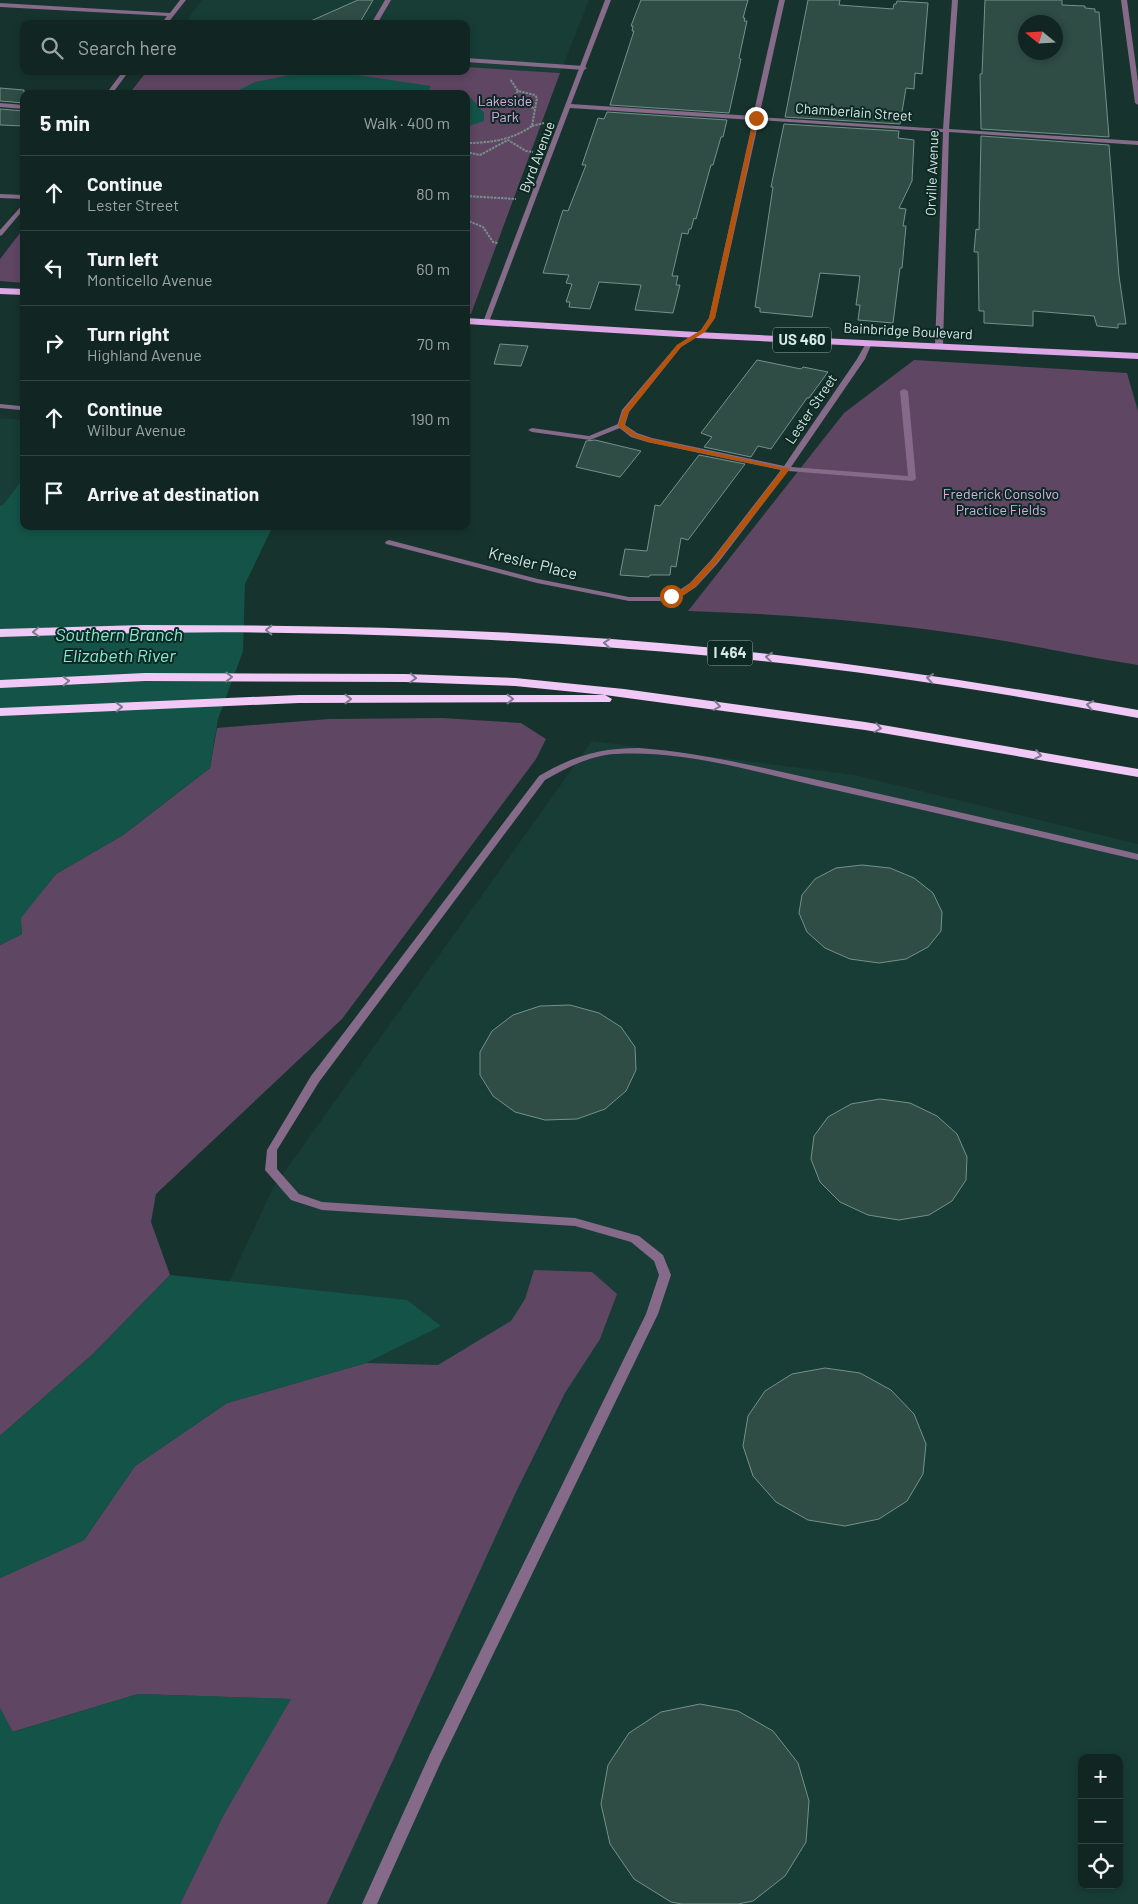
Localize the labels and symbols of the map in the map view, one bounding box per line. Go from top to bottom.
north arrow [1018,15,1063,60]
park label: Lakeside Park [478,92,532,125]
street label: Chamberlain Street [795,99,913,124]
route end [745,107,768,130]
street label: Byrd Avenue [515,119,558,195]
street label: Orville Avenue [922,130,941,216]
street label: Bainbridge Boulevard [843,319,973,342]
road number: US 460 [773,328,831,352]
street label: Lester Street [781,371,840,447]
park label: Frederick Consolvo Practice Fields [943,485,1059,518]
street label: Kresler Place [487,542,580,583]
route start [660,585,683,608]
water label: Southern Branch Elizabeth River [55,623,183,666]
one-way arrow [264,625,272,635]
one-way arrow [32,627,40,637]
one-way arrow [603,638,611,649]
road number: I 464 [708,640,752,666]
one-way arrow [765,652,773,663]
one-way arrow [225,672,233,682]
one-way arrow [410,673,417,683]
one-way arrow [926,673,934,684]
one-way arrow [62,676,70,686]
one-way arrow [344,694,352,704]
one-way arrow [507,694,515,704]
one-way arrow [713,700,721,711]
one-way arrow [115,701,123,712]
one-way arrow [1086,701,1095,711]
one-way arrow [873,722,882,732]
one-way arrow [1034,750,1042,760]

